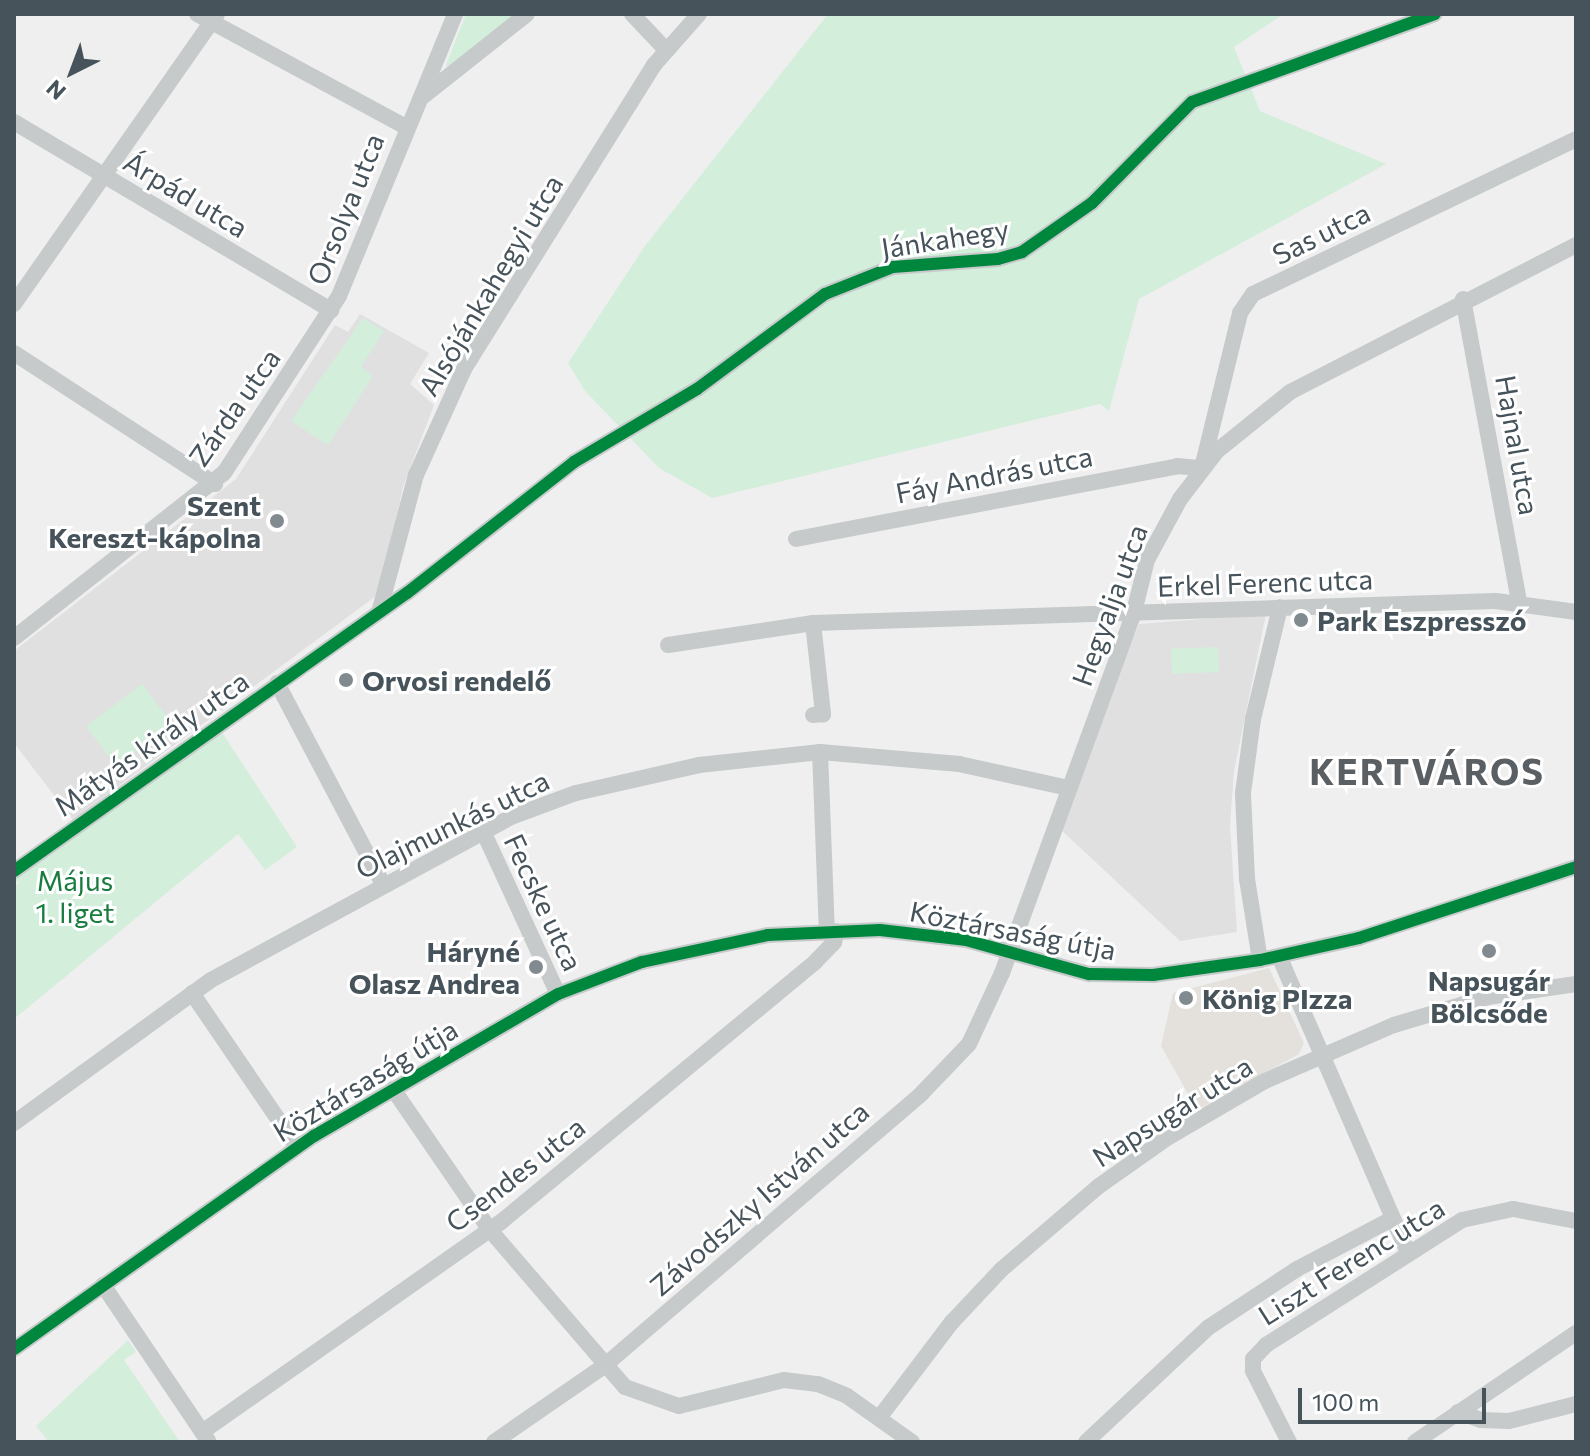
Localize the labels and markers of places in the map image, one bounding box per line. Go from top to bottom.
place label: Szent Kereszt-kápolna [48,488,261,554]
marker: Szent Kereszt-kápolna [268,512,286,530]
place label: Park Eszpresszó [1317,603,1526,637]
marker: Park Eszpresszó [1292,611,1310,629]
place label: Orvosi rendelő [362,663,551,697]
marker: Orvosi rendelő [337,671,355,689]
place label: Háryné Olasz Andrea [349,934,520,1000]
marker: Napsugár Bölcsőde [1480,942,1498,960]
marker: Háryné Olasz Andrea [527,958,545,976]
place label: Napsugár Bölcsőde [1428,963,1550,1029]
place label: König PIzza [1202,981,1352,1015]
marker: König PIzza [1177,989,1195,1007]

